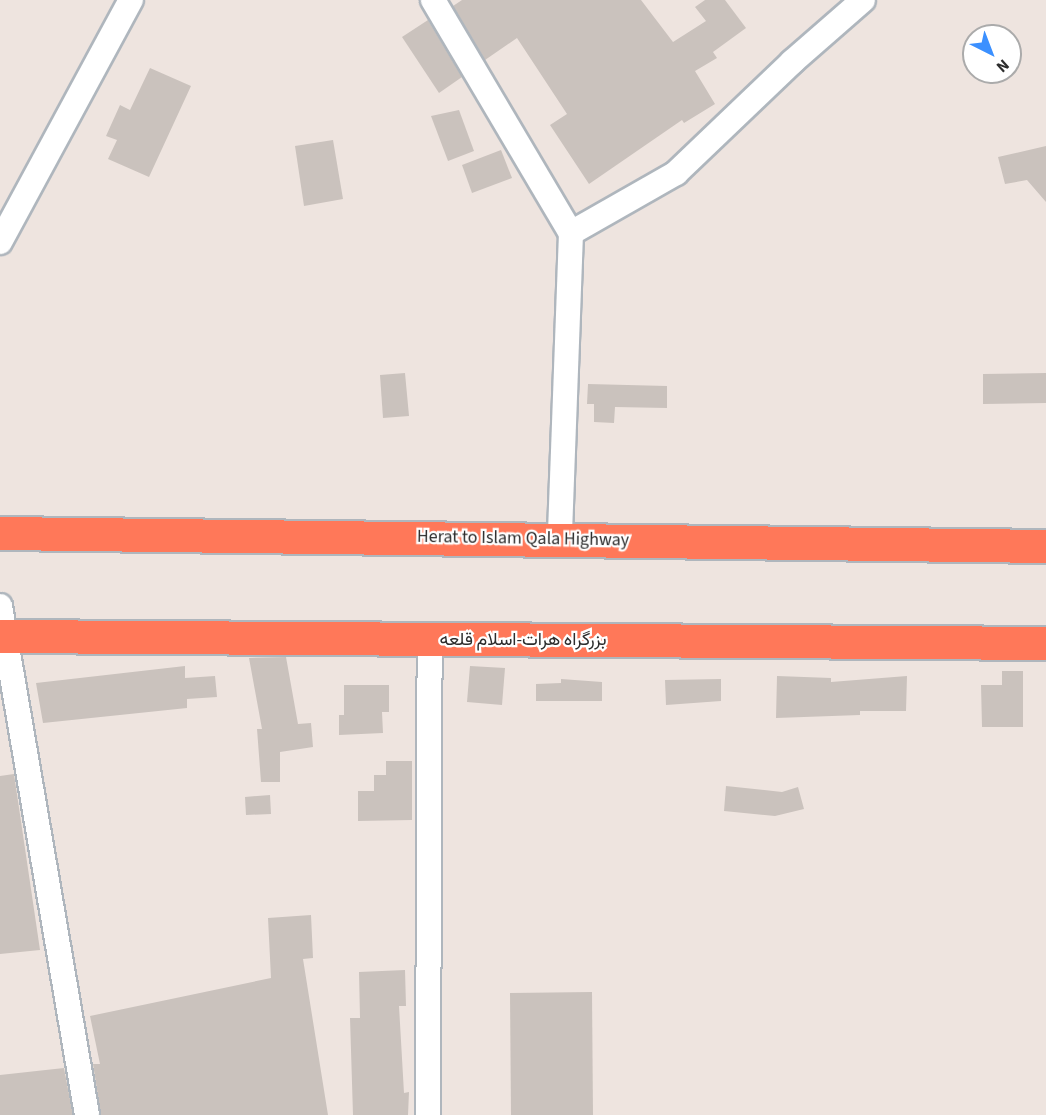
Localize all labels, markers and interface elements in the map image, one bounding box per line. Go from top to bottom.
north arrow [962,24,1022,84]
text: N [991,54,1014,78]
street label: Herat to Islam Qala Highway [417,526,629,552]
street label: بزرگراه هرات-اسلام قلعه [439,629,607,651]

